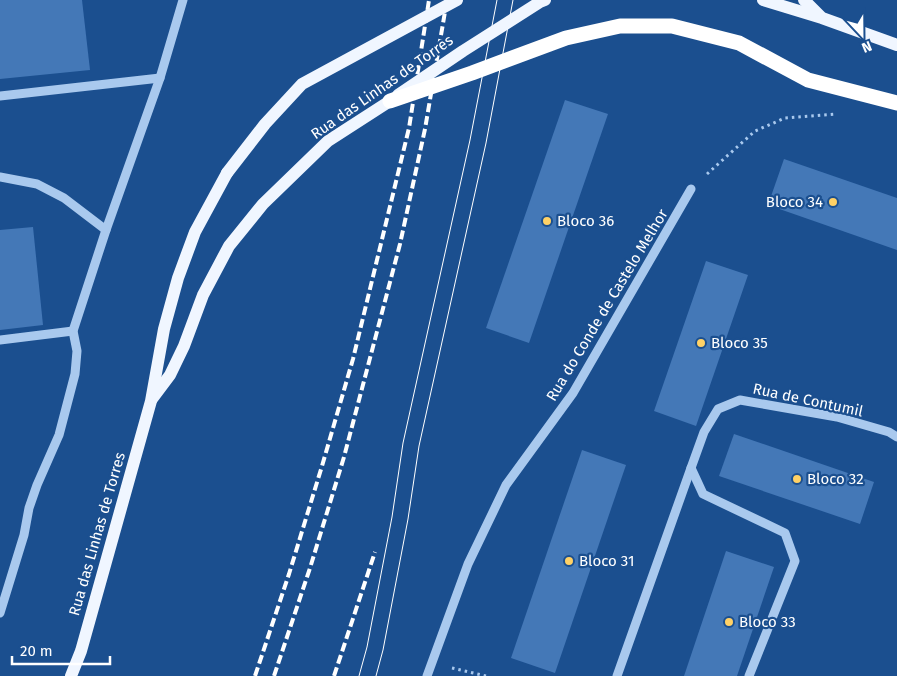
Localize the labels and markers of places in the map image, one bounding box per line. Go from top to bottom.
place label: Bloco 34 [766,193,823,211]
marker: Bloco 34 [827,196,839,208]
place label: Bloco 36 [557,212,614,230]
marker: Bloco 36 [541,215,553,227]
place label: Bloco 35 [711,334,768,352]
marker: Bloco 35 [695,337,707,349]
place label: Bloco 32 [807,470,864,488]
marker: Bloco 32 [791,473,803,485]
place label: Bloco 31 [579,552,634,570]
marker: Bloco 31 [563,555,575,567]
place label: Bloco 33 [739,613,796,631]
marker: Bloco 33 [723,616,735,628]

